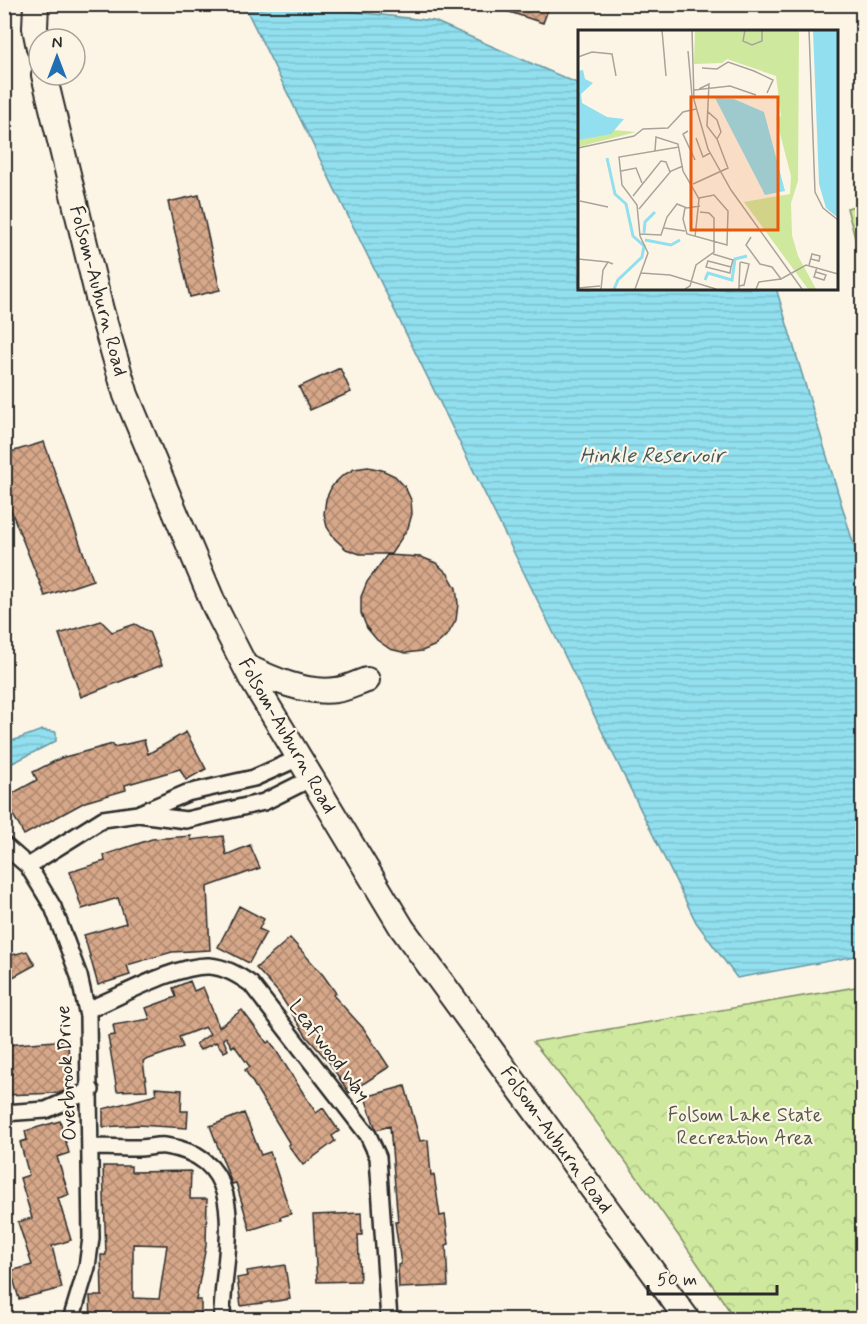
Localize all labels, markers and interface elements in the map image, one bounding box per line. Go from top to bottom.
north arrow [27,27,87,87]
inset map [578,30,837,290]
text: N [52,33,62,54]
street label: Folsom-Auburn Road [62,203,134,379]
water label: Hinkle Reservoir [580,442,728,470]
street label: Folsom-Auburn Road [231,653,343,819]
street label: Leafwood Way [282,995,376,1107]
street label: Overbrook Drive [50,1005,84,1141]
street label: Folsom-Auburn Road [493,1061,619,1219]
park label: Folsom Lake State Recreation Area [668,1102,822,1152]
scale bar [648,1258,777,1296]
text: 50 m [657,1268,697,1292]

